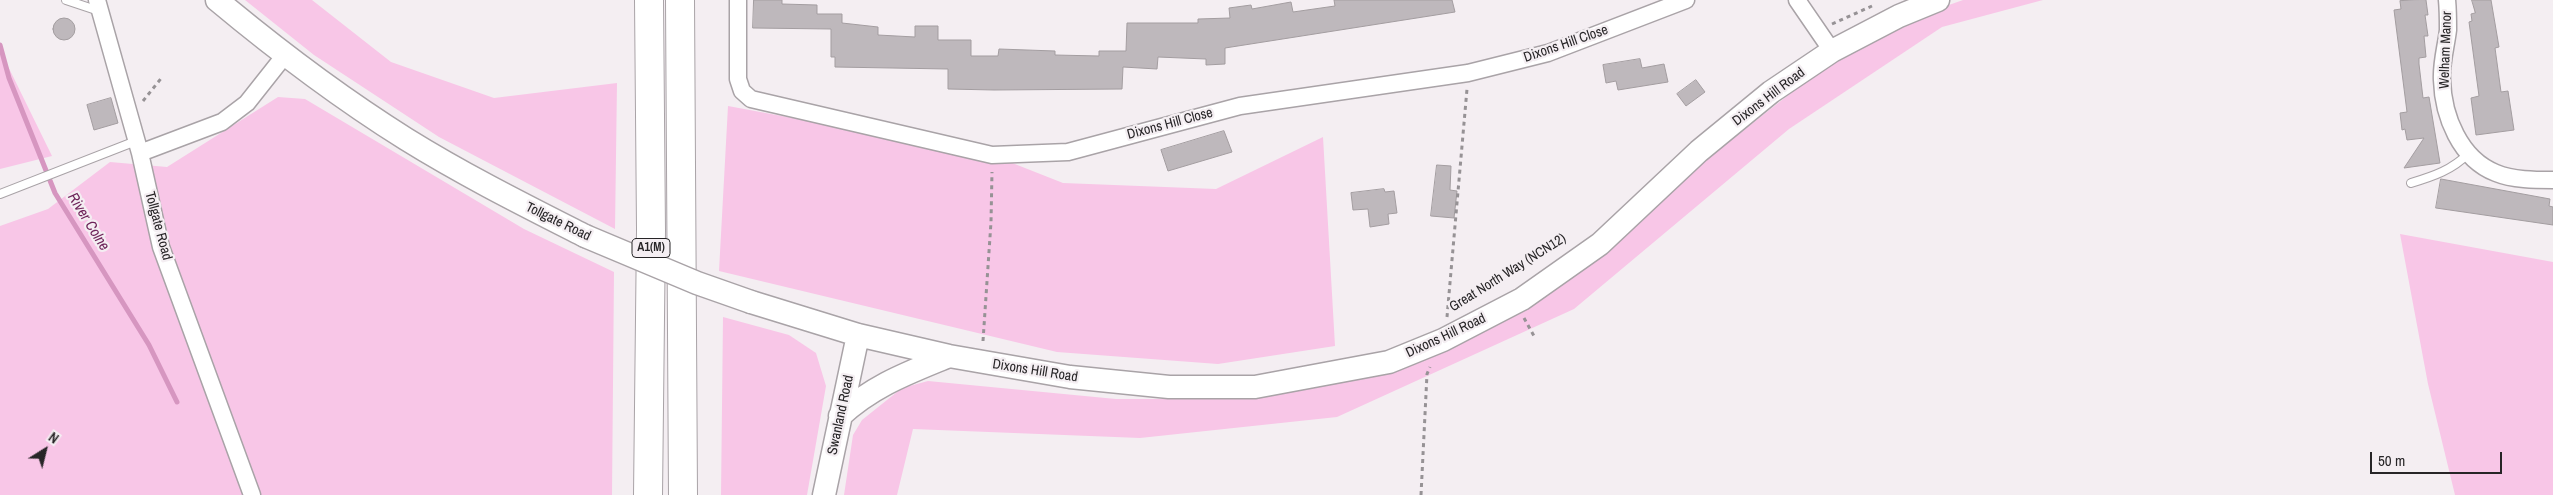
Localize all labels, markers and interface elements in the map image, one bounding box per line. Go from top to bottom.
street label: Welham Manor [2436,11,2456,89]
street label: Dixons Hill Close [1522,22,1610,66]
street label: Dixons Hill Road [1730,64,1808,130]
street label: Dixons Hill Close [1125,104,1215,144]
water label: River Colne [63,190,113,254]
street label: Tollgate Road [141,190,175,262]
street label: Tollgate Road [523,199,593,245]
street label: Great North Way (NCN12) [1447,230,1569,316]
road number: A1(M) [632,238,670,258]
street label: Dixons Hill Road [1403,310,1489,362]
street label: Dixons Hill Road [991,356,1079,386]
street label: Swanland Road [824,374,858,456]
north arrow [20,425,70,475]
text: N [45,428,62,448]
scale bar [2373,442,2506,474]
text: 50 m [2378,450,2405,471]

